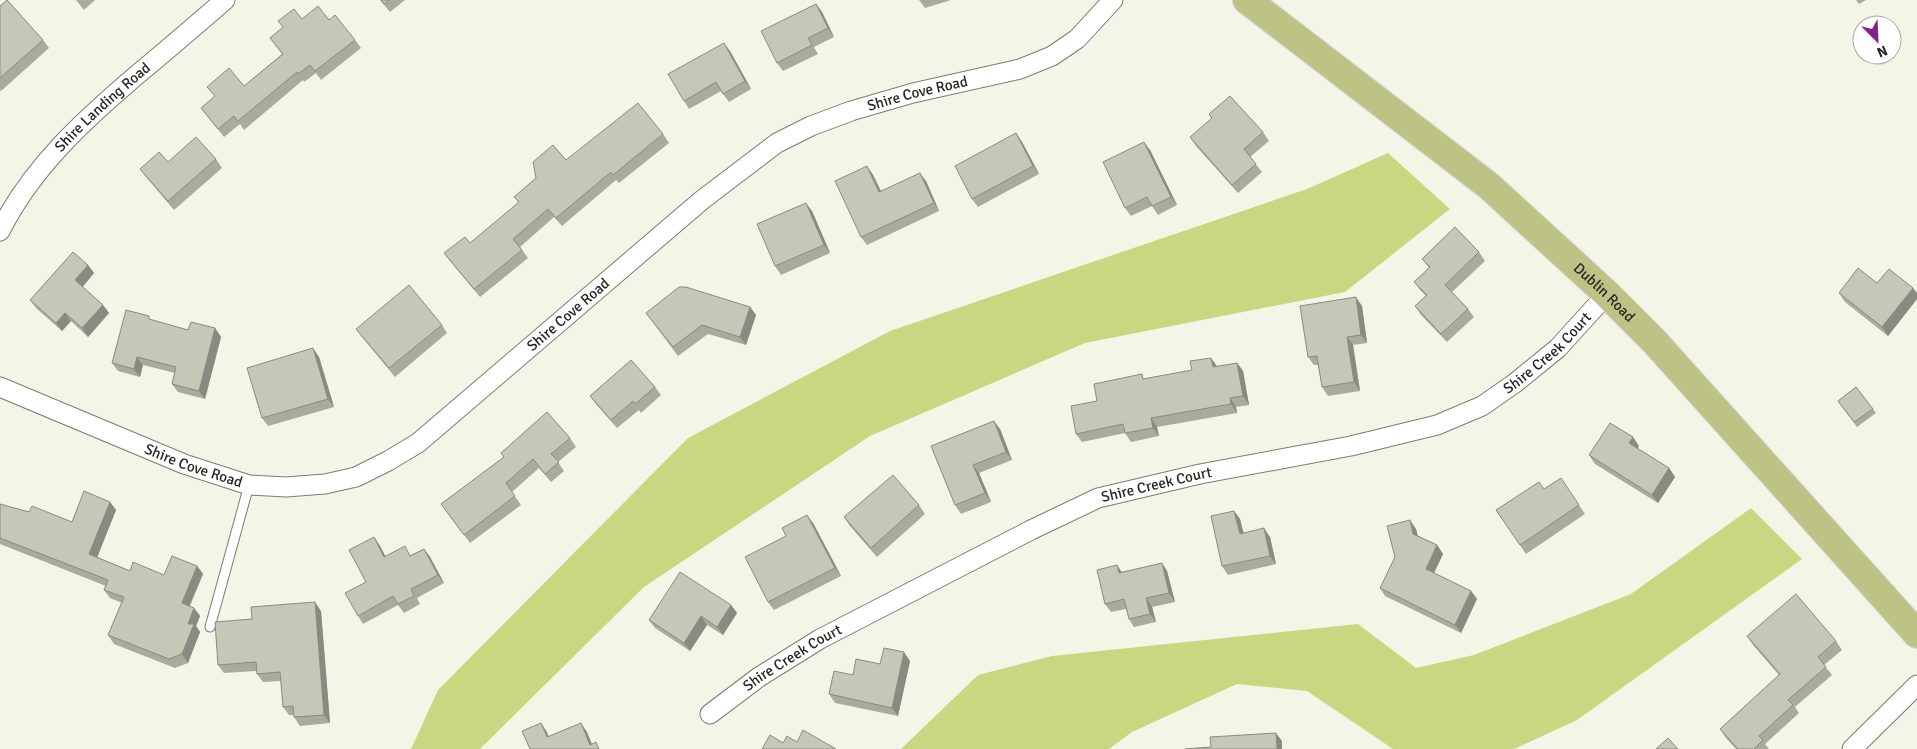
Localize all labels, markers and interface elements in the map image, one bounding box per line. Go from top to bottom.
north arrow [1852,15,1902,65]
text: N [1874,42,1890,61]
street label: Shire Landing Road [51,59,154,155]
street label: Shire Cove Road [865,72,969,115]
street label: Dublin Road [1570,259,1639,326]
street label: Shire Cove Road [523,274,613,355]
street label: Shire Creek Court [1500,309,1595,398]
street label: Shire Cove Road [142,440,245,491]
street label: Shire Creek Court [1099,463,1213,506]
street label: Shire Creek Court [739,620,845,695]

